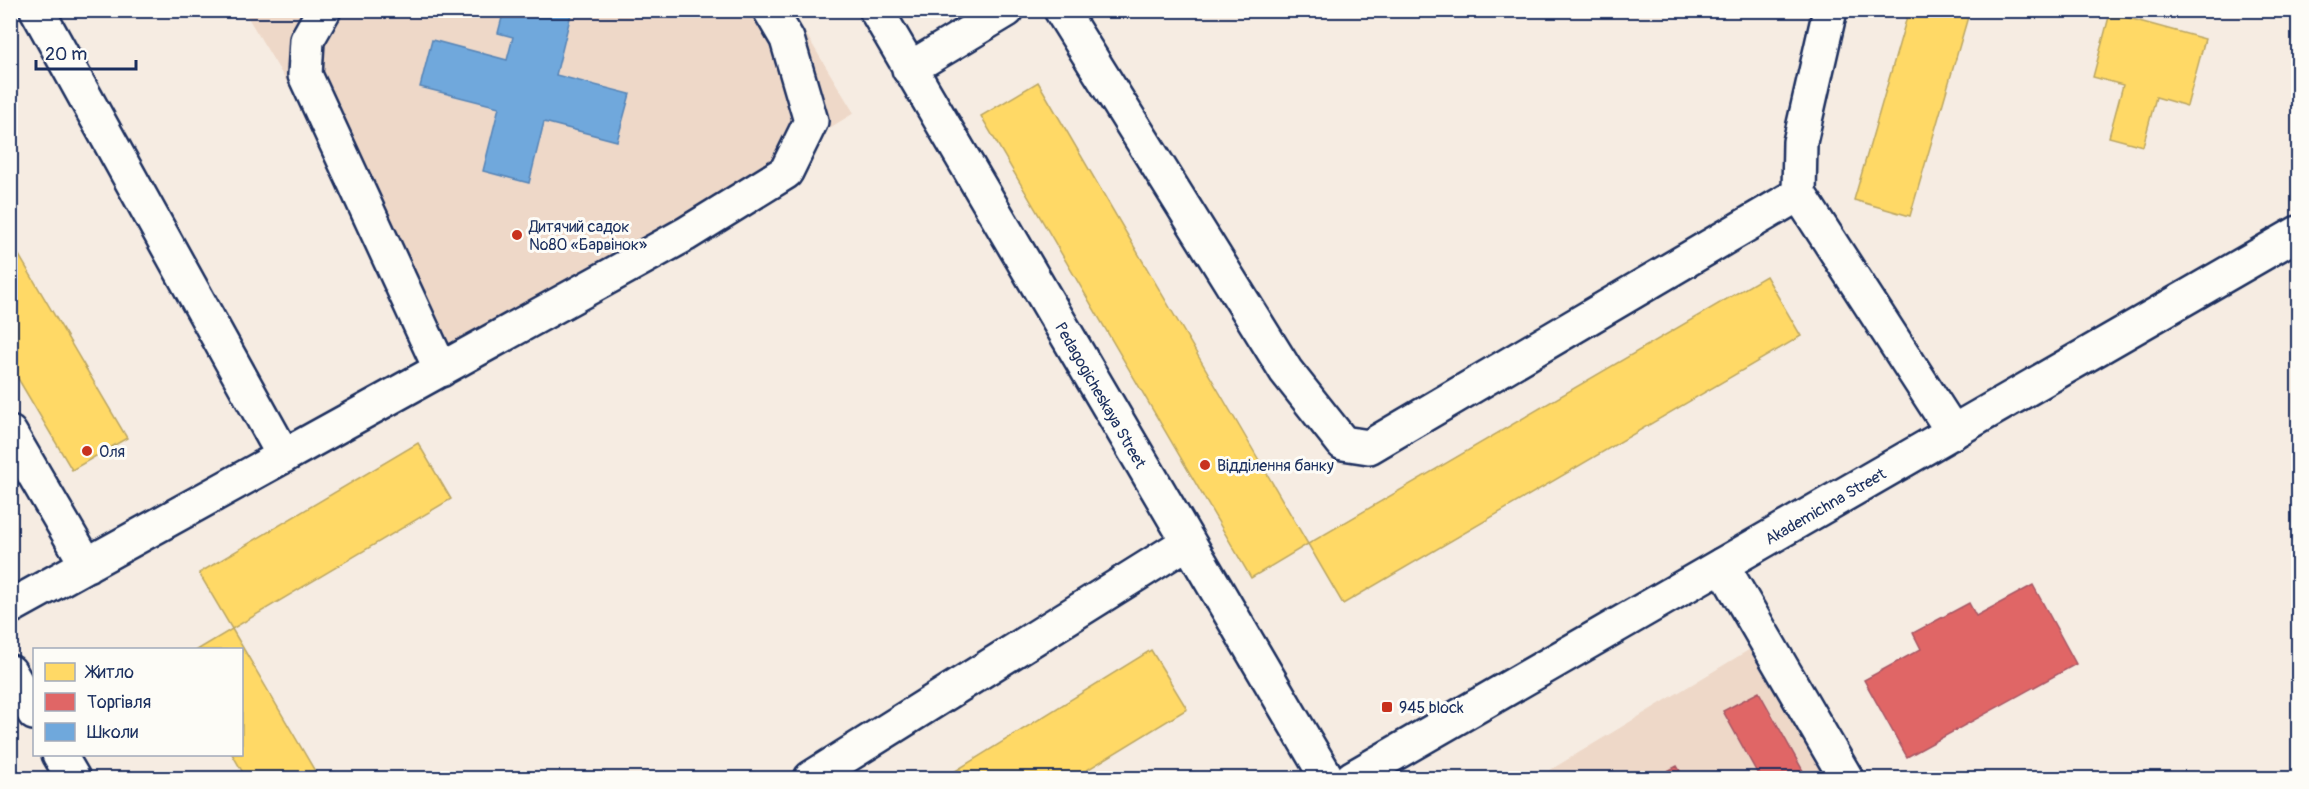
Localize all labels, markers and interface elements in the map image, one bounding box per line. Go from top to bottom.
scale bar [36,33,136,71]
text: 20 m [45,43,87,66]
place label: Дитячий садок №80 «Барвінок» [528,217,647,255]
marker: Дитячий садок №80 «Барвінок» [510,228,524,242]
street label: Pedagogicheskaya Street [1050,319,1150,473]
place label: Оля [99,442,125,462]
marker: Оля [80,444,94,458]
place label: Відділення банку [1217,456,1334,476]
marker: Відділення банку [1198,458,1212,472]
street label: Akademichna Street [1761,464,1890,550]
legend [33,648,243,756]
text: Житло [84,661,134,684]
text: Торгівля [87,691,151,714]
place label: 945 block [1399,698,1464,718]
marker: 945 block [1380,700,1394,714]
text: Школи [87,721,138,744]

